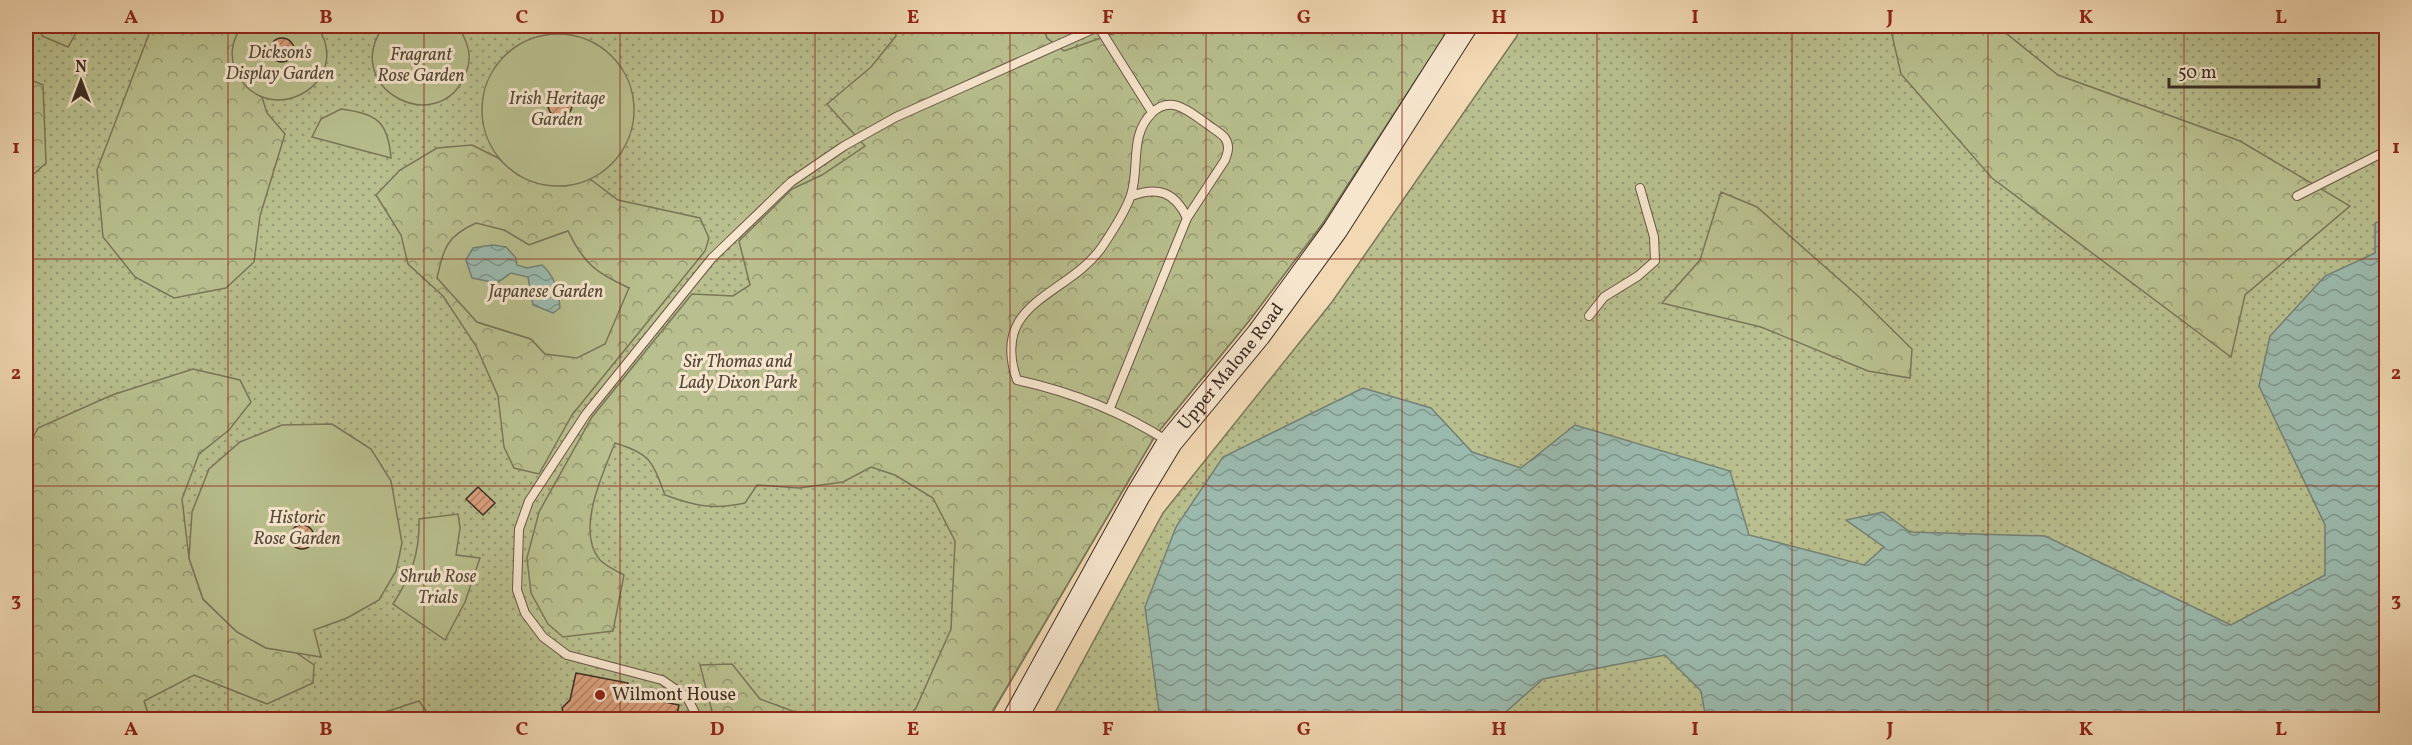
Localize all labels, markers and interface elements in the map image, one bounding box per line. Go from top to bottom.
text: A [124,4,138,32]
text: B [319,4,333,32]
text: C [516,4,529,32]
text: D [710,4,724,32]
text: E [907,4,919,32]
text: F [1102,4,1114,32]
text: G [1297,4,1311,32]
text: H [1491,4,1507,32]
text: I [1691,4,1699,32]
text: J [1885,4,1894,32]
text: K [2079,4,2094,32]
text: L [2275,4,2287,32]
park label: Dickson's Display Garden [226,41,334,87]
park label: Fragrant Rose Garden [377,43,465,89]
north arrow [51,51,111,111]
scale bar [2169,51,2319,89]
text: N [75,57,87,79]
text: 50 m [2178,61,2217,86]
park label: Irish Heritage Garden [509,87,606,133]
text: 1 [12,134,20,162]
text: 1 [2392,134,2400,162]
park label: Japanese Garden [487,280,603,305]
street label: Upper Malone Road [1172,298,1290,435]
park label: Sir Thomas and Lady Dixon Park [679,350,797,396]
text: 2 [11,360,21,388]
text: 2 [2391,360,2401,388]
park label: Historic Rose Garden [253,506,341,552]
park label: Shrub Rose Trials [400,565,477,611]
text: 3 [11,587,21,615]
text: 3 [2391,587,2401,615]
place label: Wilmont House [612,683,736,708]
marker: Wilmont House [593,688,607,702]
text: A [124,716,138,744]
text: B [319,716,333,744]
text: C [516,716,529,744]
text: D [710,716,724,744]
text: E [907,716,919,744]
text: F [1102,716,1114,744]
text: G [1297,716,1311,744]
text: H [1491,716,1507,744]
text: I [1691,716,1699,744]
text: J [1885,716,1894,744]
text: K [2079,716,2094,744]
text: L [2275,716,2287,744]

